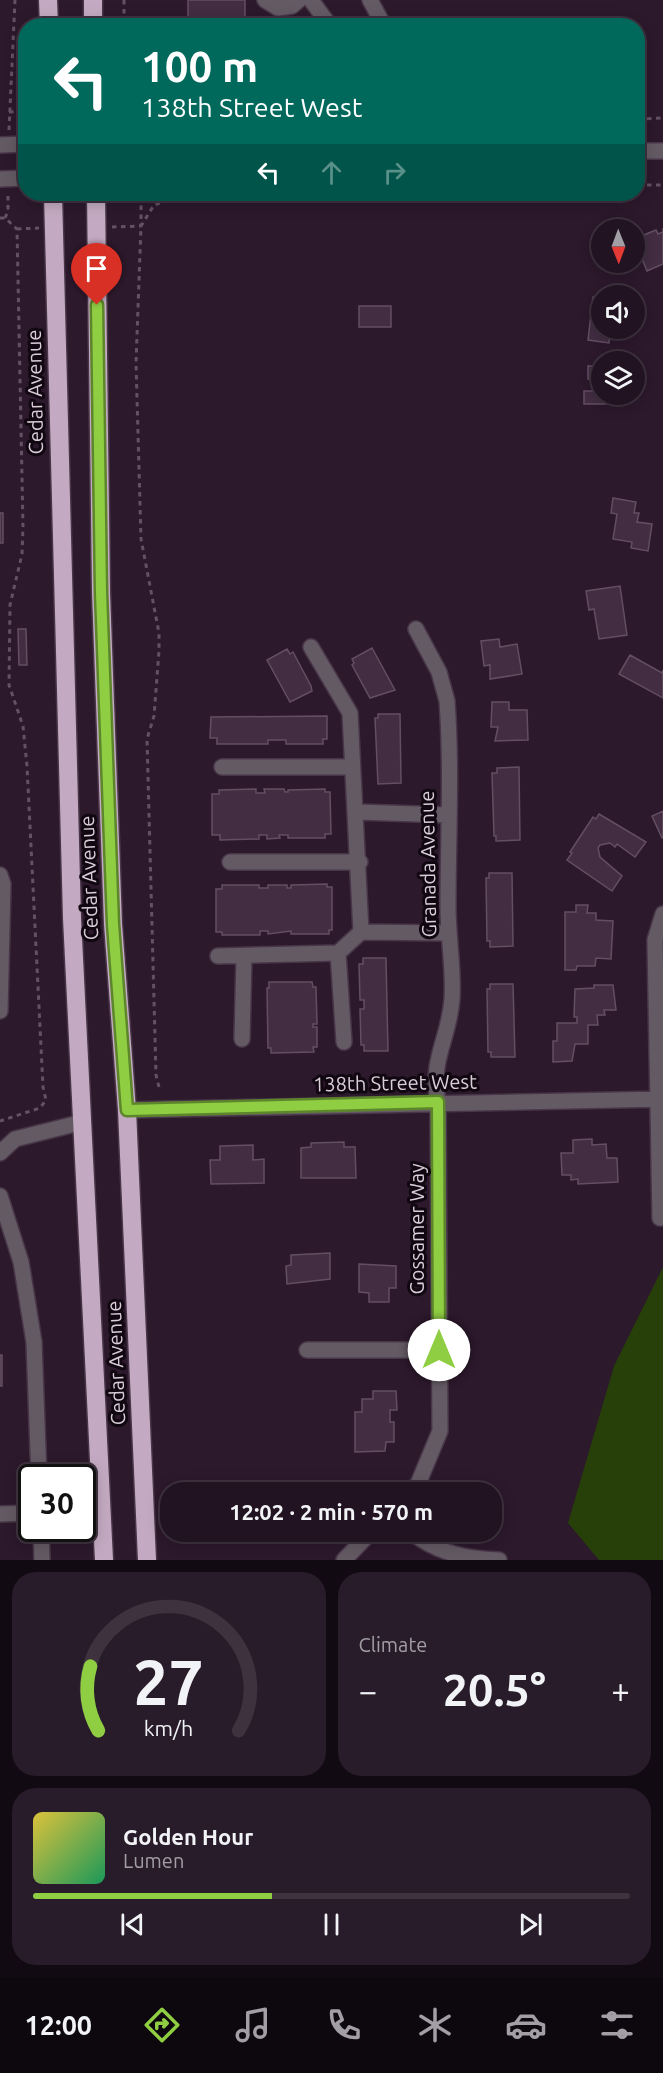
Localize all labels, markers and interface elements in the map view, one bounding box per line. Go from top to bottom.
icon: left [42,42,120,120]
text: 100 m [141,43,258,90]
text: 138th Street West [141,92,362,122]
icon: left [252,156,285,189]
icon: ahead [315,156,348,189]
icon: right [378,156,411,189]
north arrow [591,219,645,273]
map controls [591,219,645,405]
pin [71,243,122,305]
icon: arrive [80,252,113,285]
button: sound [591,285,645,339]
street label: Cedar Avenue [22,329,47,455]
button: layers [591,351,645,405]
street label: Granada Avenue [415,790,440,938]
street label: Cedar Avenue [75,815,102,941]
street label: 138th Street West [313,1070,477,1095]
street label: Gossamer Way [405,1163,428,1295]
street label: Cedar Avenue [102,1300,129,1426]
position arrow [407,1318,471,1382]
speed limit sign: 30 [18,1464,96,1542]
text: 12:02 · 2 min · 570 m [229,1499,433,1524]
text: Climate [359,1633,427,1656]
text: 27 [134,1647,204,1717]
text: 20.5° [443,1664,546,1715]
text: − [359,1672,377,1709]
text: + [611,1672,630,1709]
text: km/h [144,1716,193,1740]
text: Golden Hour [123,1824,253,1849]
text: Lumen [123,1849,184,1872]
icon: previous [116,1908,149,1941]
icon: pause [315,1908,348,1941]
icon: next [514,1908,547,1941]
icon: directions [141,2004,183,2046]
icon: music [232,2004,274,2046]
icon: phone [323,2004,365,2046]
icon: climate [414,2004,456,2046]
icon: car [505,2004,547,2046]
icon: filters [596,2004,638,2046]
text: 12:00 [25,2010,92,2040]

